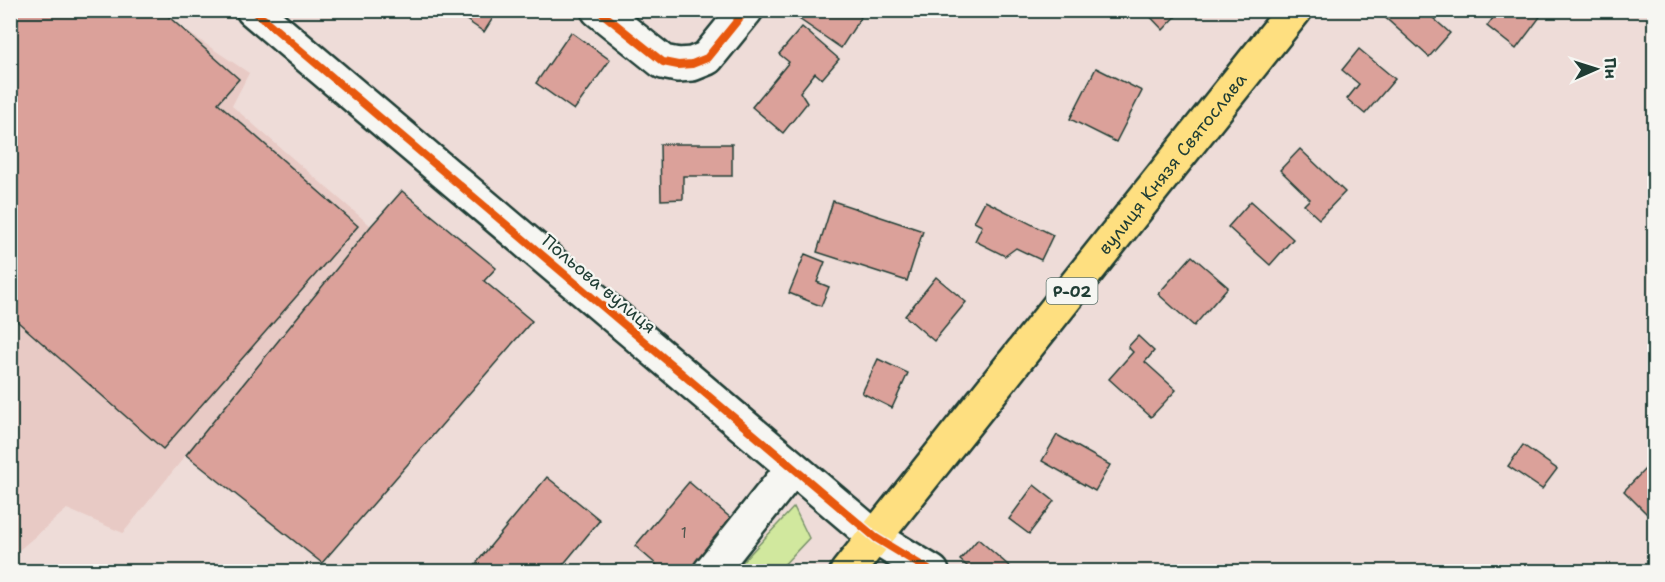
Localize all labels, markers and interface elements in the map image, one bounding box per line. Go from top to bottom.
north arrow [1566,39,1626,99]
text: Пн [1599,57,1622,79]
street label: вулиця Князя Святослава [1093,68,1252,260]
street label: Польова вулиця [537,229,661,339]
road number: Р-02 [1046,278,1098,304]
house number: 1 [681,523,687,543]

